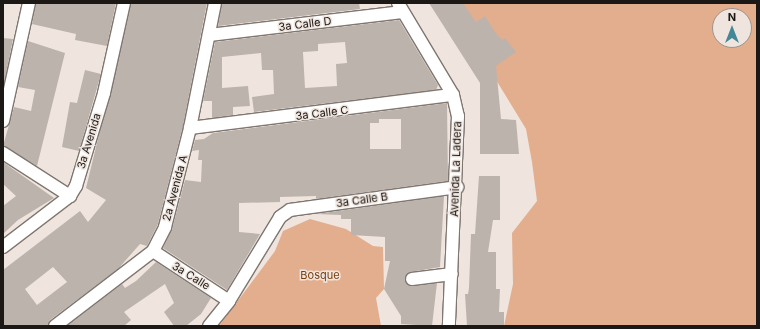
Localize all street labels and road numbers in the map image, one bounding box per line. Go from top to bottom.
street label: 3a Calle D [278,14,332,34]
street label: 3a Calle C [295,103,349,123]
street label: 3a Avenida [74,112,104,170]
street label: Avenida La Ladera [448,121,464,217]
street label: 2a Avenida A [160,153,190,223]
street label: 3a Calle B [335,190,389,210]
street label: 3a Calle [170,259,212,293]

